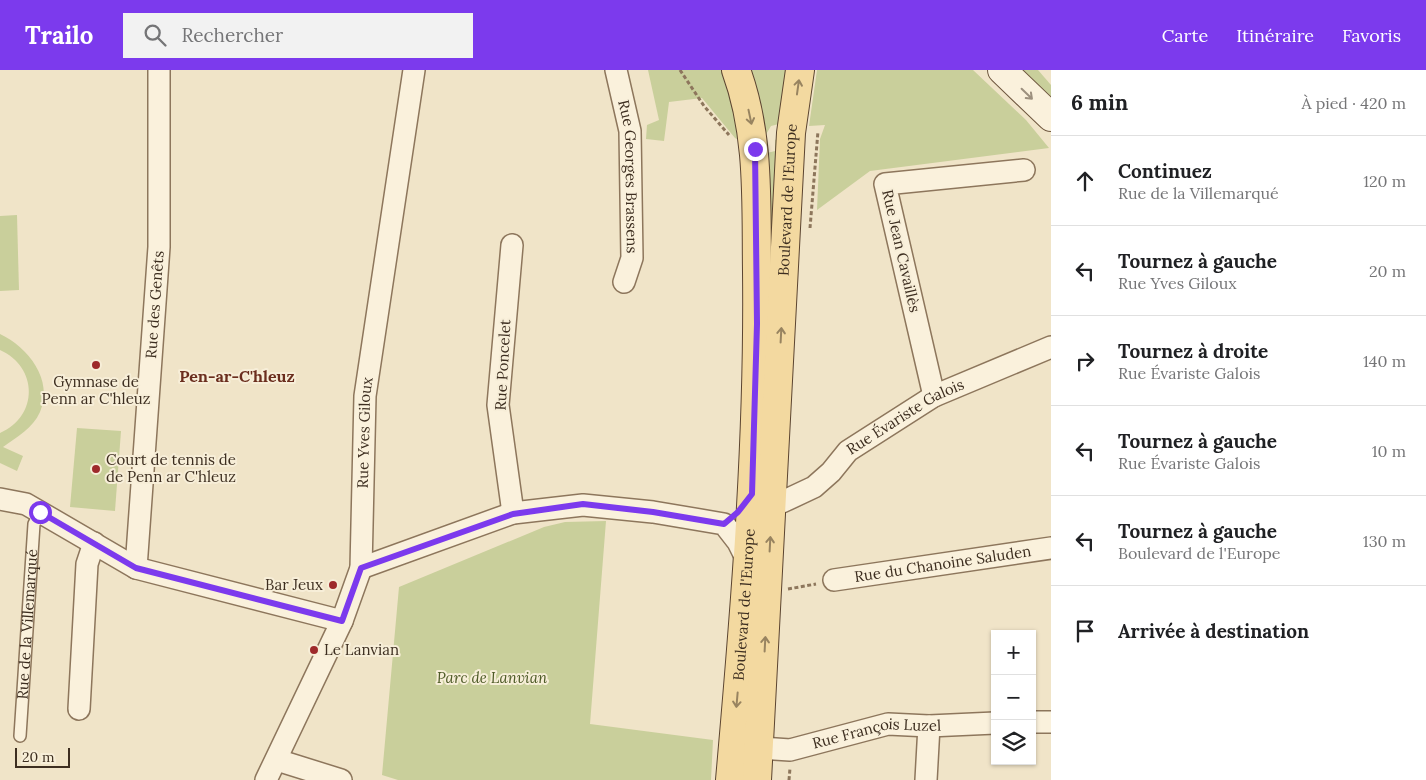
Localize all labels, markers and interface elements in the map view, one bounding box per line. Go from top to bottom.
search box [123,13,473,58]
text: Trailo [25,20,93,51]
icon: search [141,21,169,49]
text: Rechercher [181,23,283,47]
text: Carte [1162,24,1208,47]
text: Itinéraire [1236,24,1314,47]
text: Favoris [1342,24,1401,47]
one-way arrow [793,79,803,95]
one-way arrow [1020,88,1033,100]
text: 6 min [1071,89,1128,116]
text: À pied · 420 m [1301,93,1406,113]
street label: Rue Georges Brassens [614,98,642,254]
one-way arrow [746,108,755,124]
street label: Boulevard de l'Europe [774,122,801,276]
route end [744,138,767,161]
text: Continuez [1118,159,1212,183]
icon: ahead [1071,167,1099,195]
text: 120 m [1363,171,1406,191]
text: Rue de la Villemarqué [1118,183,1279,203]
street label: Rue Jean Cavaillès [878,188,925,314]
text: Tournez à gauche [1118,249,1277,273]
street label: Rue des Genêts [141,250,168,359]
icon: left [1071,257,1099,285]
text: 20 m [1369,261,1406,281]
text: Rue Yves Giloux [1118,273,1237,293]
street label: Rue Poncelet [491,319,514,411]
one-way arrow [776,327,786,344]
text: Tournez à droite [1118,339,1268,363]
icon: right [1071,347,1099,375]
text: 140 m [1363,351,1406,371]
marker: Gymnase de Penn ar C'hleuz [90,359,102,371]
text: Rue Évariste Galois [1118,363,1260,383]
district label: Pen-ar-C'hleuz [179,366,295,386]
place label: Gymnase de Penn ar C'hleuz [42,372,150,408]
street label: Rue Évariste Galois [843,375,967,459]
street label: Rue Yves Giloux [353,376,377,488]
text: Tournez à gauche [1118,429,1277,453]
icon: left [1071,437,1099,465]
text: 10 m [1372,441,1406,461]
place label: Court de tennis de de Penn ar C'hleuz [106,450,236,486]
text: Rue Évariste Galois [1118,453,1260,473]
marker: Court de tennis de de Penn ar C'hleuz [90,463,102,475]
route start [29,501,52,524]
text: Tournez à gauche [1118,519,1277,543]
icon: left [1071,527,1099,555]
street label: Boulevard de l'Europe [729,528,759,681]
text: 130 m [1363,531,1406,551]
one-way arrow [766,536,775,552]
street label: Rue du Chanoine Saluden [853,541,1032,586]
text: Boulevard de l'Europe [1118,543,1280,563]
street label: Rue de la Villemarqué [12,548,41,700]
place label: Bar Jeux [265,575,323,594]
marker: Bar Jeux [327,579,339,591]
icon: arrive [1071,617,1099,645]
text: Arrivée à destination [1118,619,1309,643]
map controls [991,630,1036,765]
button: + [991,630,1036,675]
one-way arrow [761,636,770,652]
place label: Le Lanvian [324,640,399,659]
marker: Le Lanvian [308,644,320,656]
park label: Parc de Lanvian [437,668,548,687]
button: − [991,675,1036,720]
one-way arrow [732,691,742,707]
street label: Rue François Luzel [810,714,941,753]
button: layers [991,720,1036,765]
scale bar [15,745,70,768]
text: 20 m [22,748,54,766]

